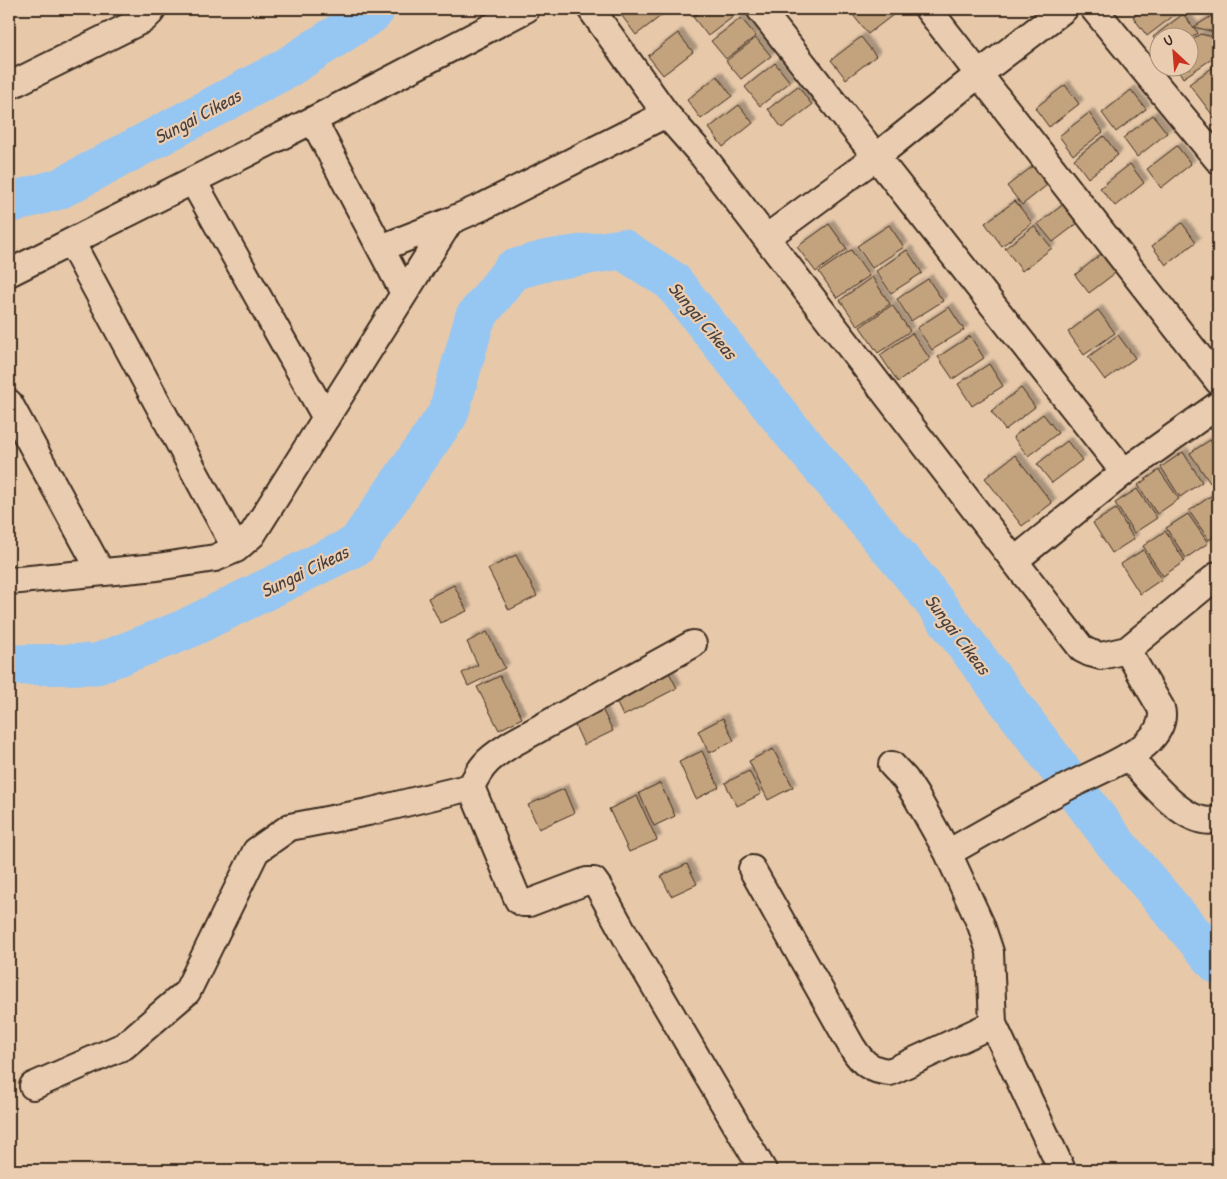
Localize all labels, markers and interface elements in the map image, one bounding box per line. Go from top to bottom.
north arrow [1150,28,1200,78]
text: U [1160,30,1176,50]
water label: Sungai Cikeas [149,82,246,150]
water label: Sungai Cikeas [663,276,744,366]
water label: Sungai Cikeas [256,538,354,603]
water label: Sungai Cikeas [919,589,998,681]

